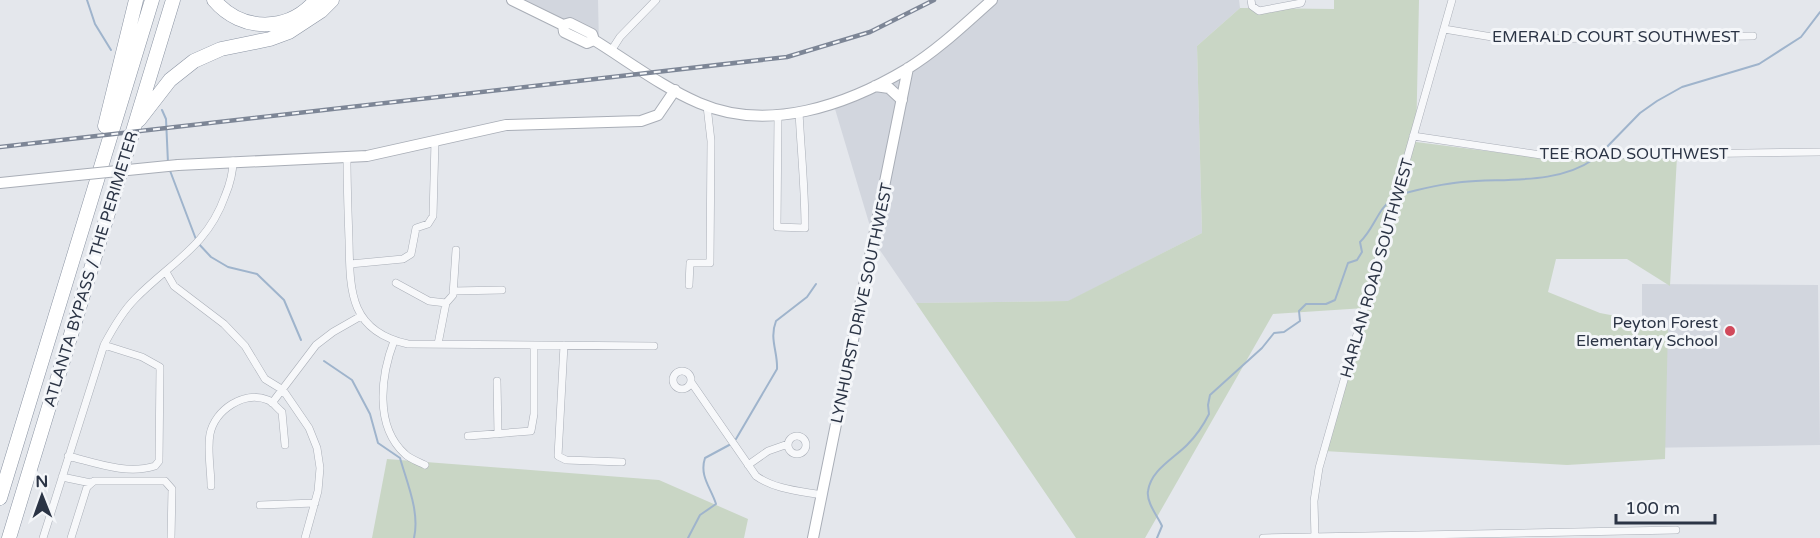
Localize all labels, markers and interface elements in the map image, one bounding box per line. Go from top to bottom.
street label: EMERALD COURT SOUTHWEST [1492,27,1740,47]
street label: ATLANTA BYPASS / THE PERIMETER [39,129,143,410]
street label: TEE ROAD SOUTHWEST [1540,144,1729,164]
street label: HARLAN ROAD SOUTHWEST [1336,156,1418,380]
street label: LYNHURST DRIVE SOUTHWEST [827,181,897,425]
place label: Peyton Forest Elementary School [1576,313,1718,351]
marker: Peyton Forest Elementary School [1723,324,1737,338]
north arrow [12,466,72,526]
text: N [35,472,48,492]
scale bar [1616,487,1715,525]
text: 100 m [1625,497,1680,519]

